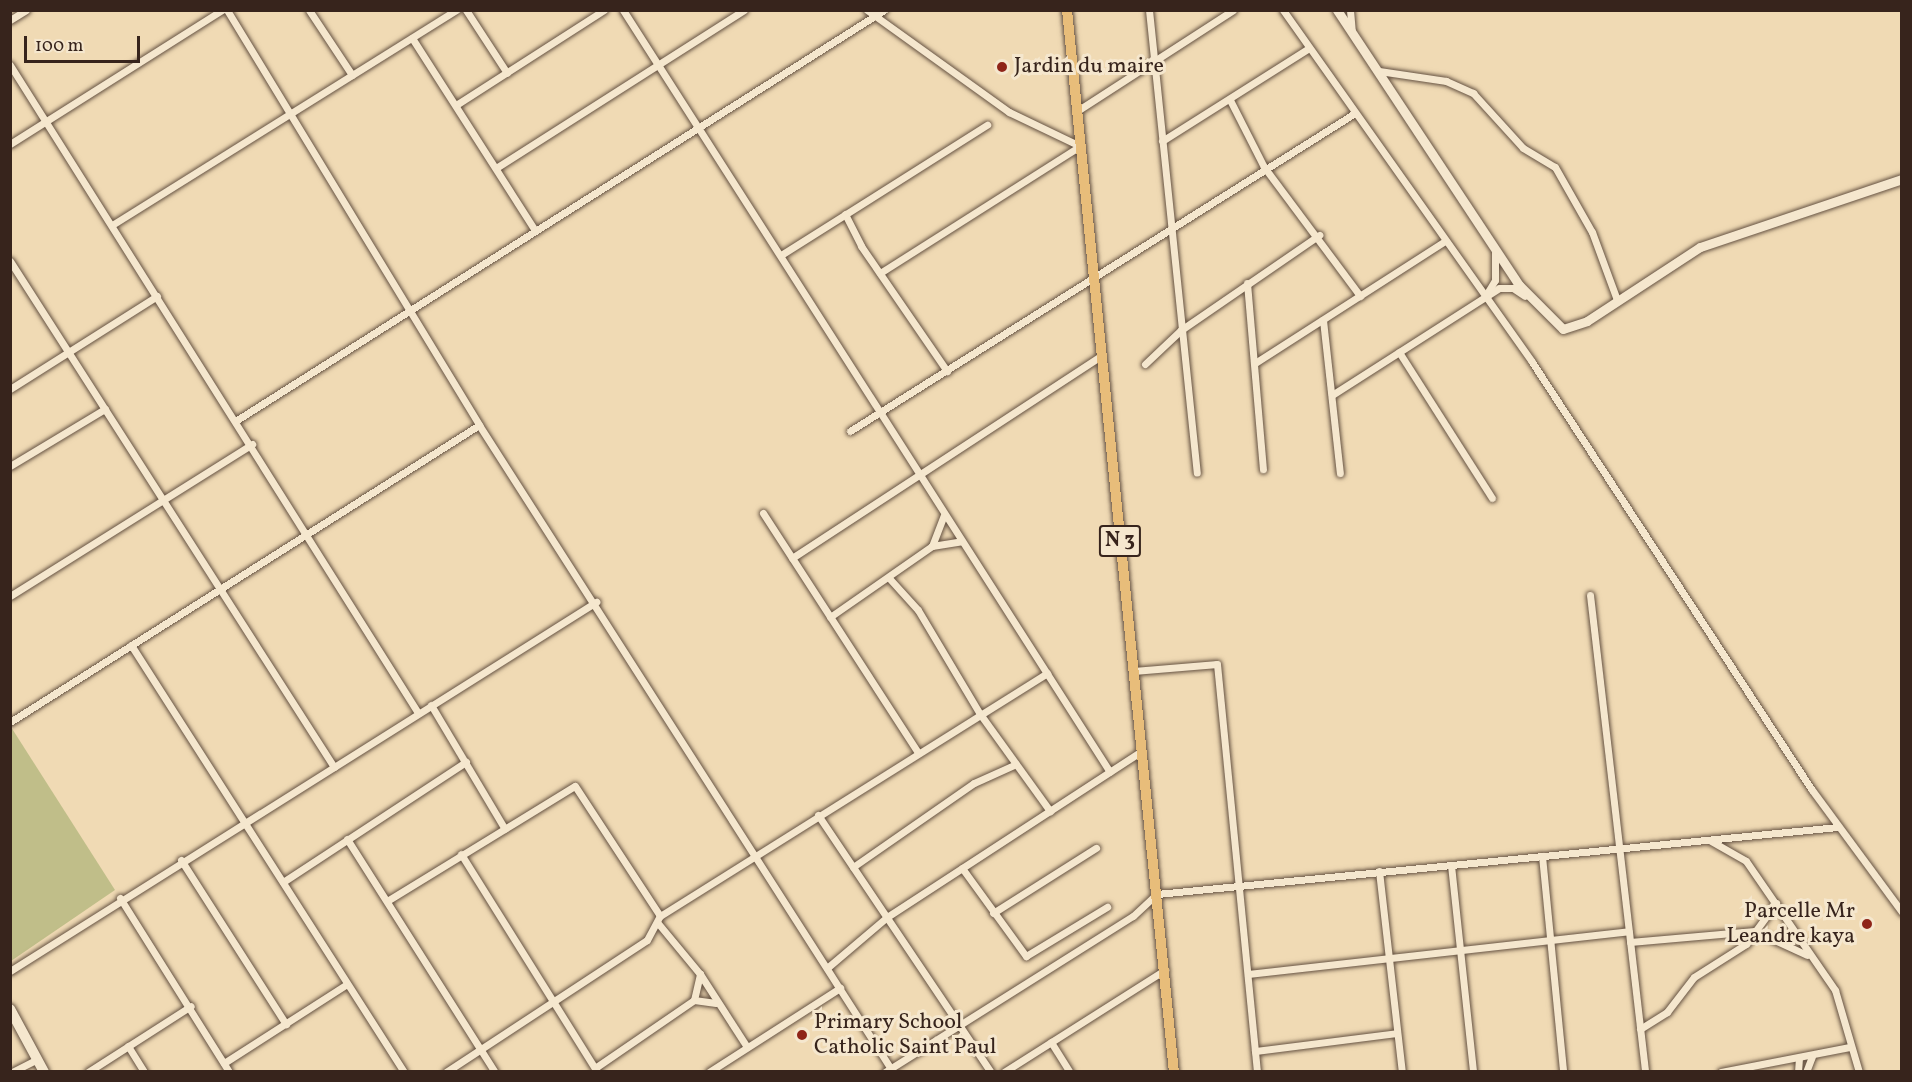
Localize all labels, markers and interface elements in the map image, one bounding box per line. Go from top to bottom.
scale bar [27,24,142,62]
text: 100 m [35,34,84,59]
place label: Jardin du maire [1014,54,1164,80]
marker: Jardin du maire [995,60,1009,74]
road number: N 3 [1098,523,1142,559]
place label: Parcelle Mr Leandre kaya [1727,898,1855,950]
marker: Parcelle Mr Leandre kaya [1860,917,1874,931]
place label: Primary School Catholic Saint Paul [814,1009,996,1060]
marker: Primary School Catholic Saint Paul [795,1028,809,1042]

